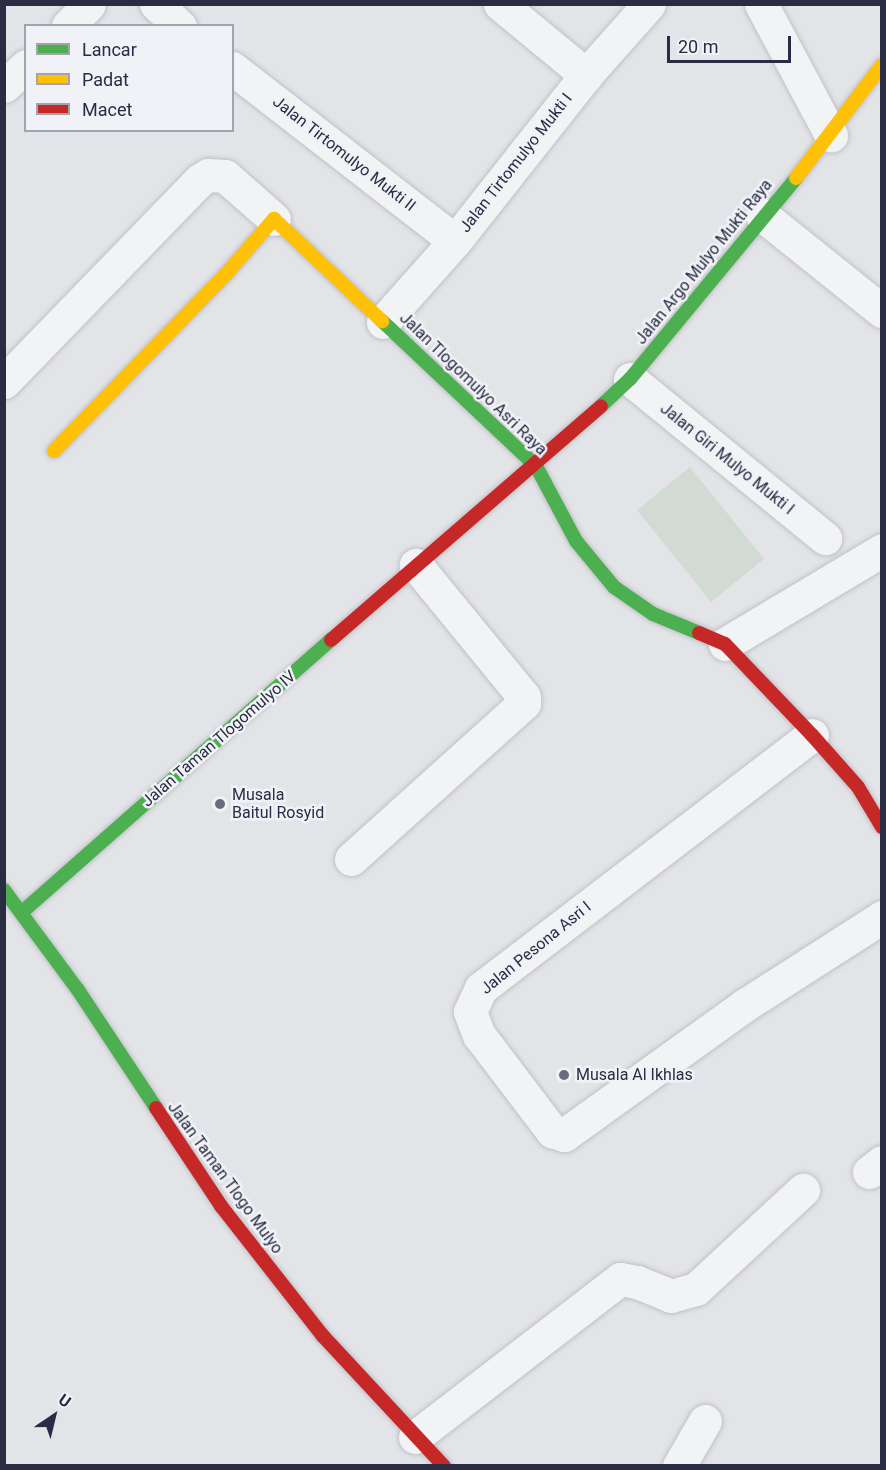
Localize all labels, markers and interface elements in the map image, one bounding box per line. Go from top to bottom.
legend [24,24,234,132]
scale bar [670,24,794,62]
text: 20 m [678,36,718,57]
text: Lancar [82,39,137,60]
text: Padat [82,69,129,90]
street label: Jalan Tirtomulyo Mukti I [455,89,577,237]
street label: Jalan Tirtomulyo Mukti II [269,92,419,216]
text: Macet [82,99,132,120]
street label: Jalan Argo Mulyo Mukti Raya [632,176,776,348]
street label: Jalan Tlogomulyo Asri Raya [395,309,551,459]
street label: Jalan Giri Mulyo Mukti I [656,399,798,519]
street label: Jalan Taman Tlogomulyo IV [138,667,300,811]
place label: Musala Baitul Rosyid [232,785,324,823]
marker: Musala Baitul Rosyid [213,797,227,811]
street label: Jalan Pesona Asri I [477,898,595,998]
place label: Musala Al Ikhlas [576,1065,693,1085]
marker: Musala Al Ikhlas [557,1068,571,1082]
street label: Jalan Taman Tlogo Mulyo [163,1098,287,1258]
north arrow [24,1386,84,1446]
text: U [55,1390,74,1412]

